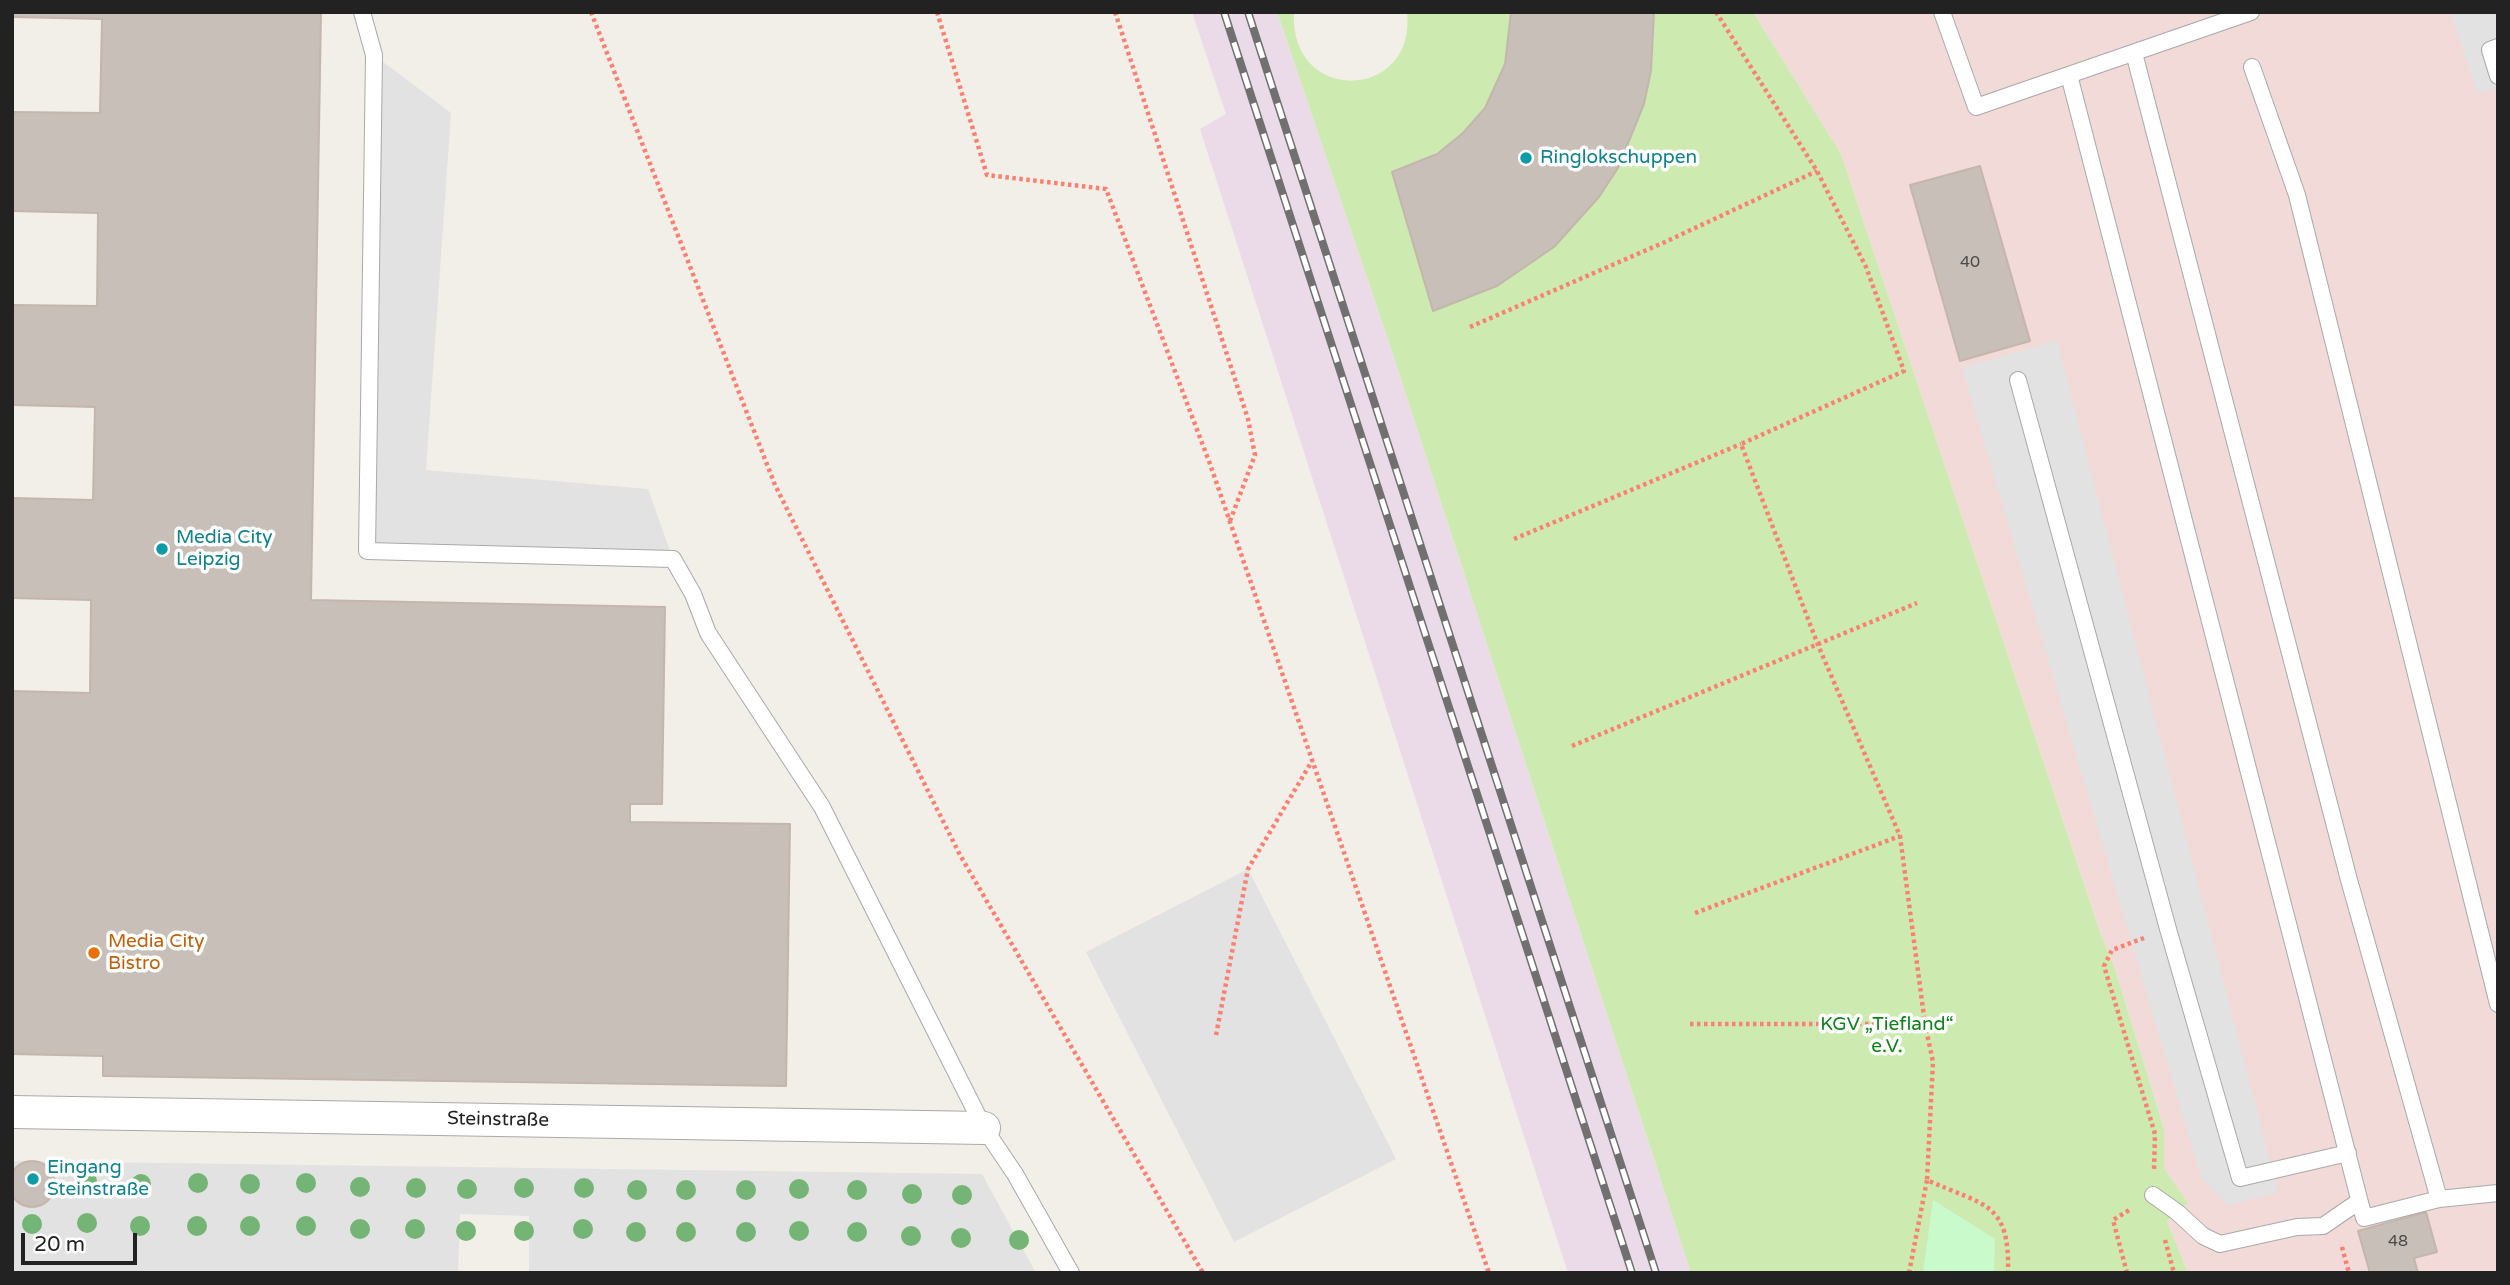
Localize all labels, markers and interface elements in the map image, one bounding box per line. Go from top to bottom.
place label: Ringlokschuppen [1540,147,1697,169]
marker: Ringlokschuppen [1518,150,1534,166]
house number: 40 [1960,253,1980,273]
place label: Media City Leipzig [176,527,272,571]
marker: Media City Leipzig [154,541,170,557]
place label: Media City Bistro [108,931,204,975]
marker: Media City Bistro [86,945,102,961]
park label: KGV „Tiefland“ e.V. [1820,1014,1954,1058]
street label: Steinstraße [447,1108,549,1132]
place label: Eingang Steinstraße [47,1157,149,1201]
marker: Eingang Steinstraße [25,1171,41,1187]
scale bar [24,1218,140,1262]
text: 20 m [34,1232,85,1257]
house number: 48 [2388,1232,2408,1252]

